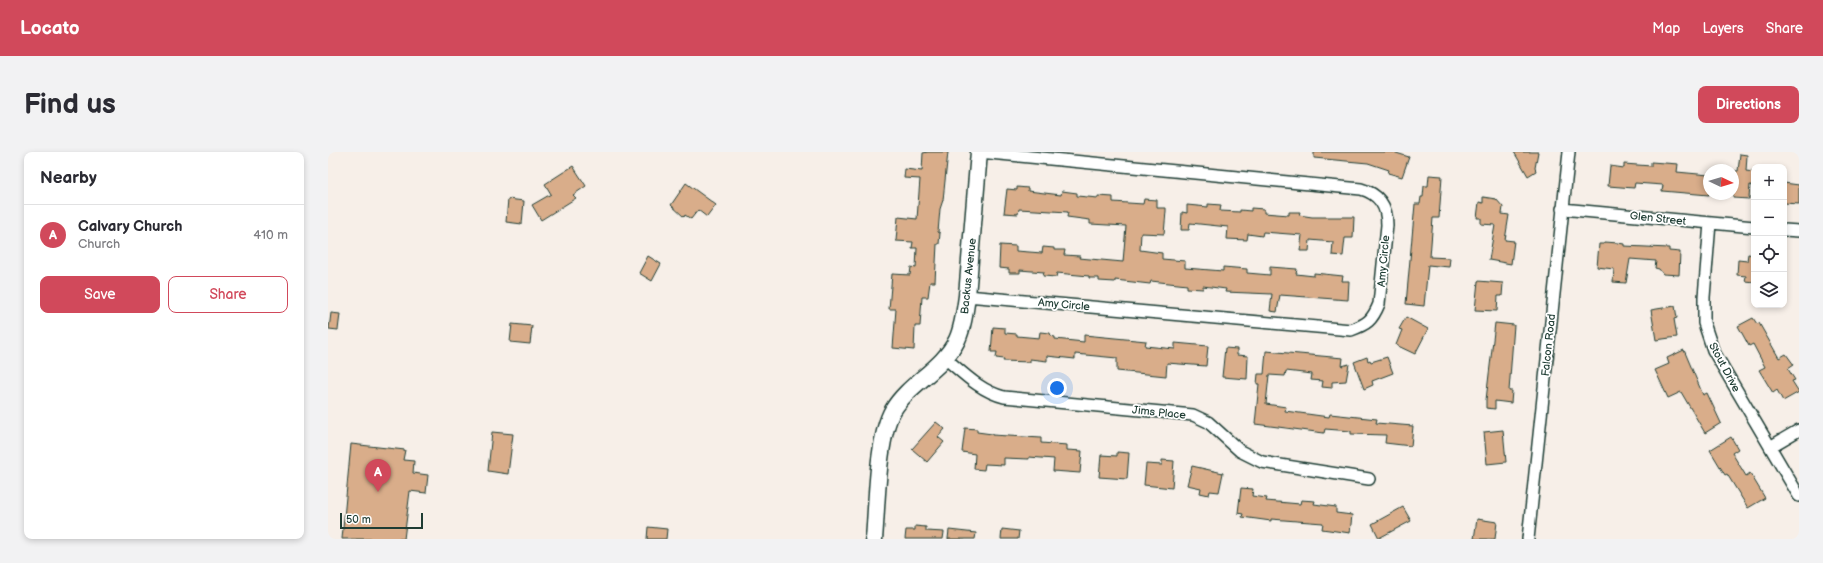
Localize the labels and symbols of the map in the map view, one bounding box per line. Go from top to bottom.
north arrow [1703,164,1739,200]
street label: Glen Street [1629,209,1687,228]
street label: Amy Circle [1375,234,1392,287]
street label: Backus Avenue [958,237,979,315]
street label: Amy Circle [1038,296,1091,313]
street label: Falcon Road [1539,313,1558,377]
street label: Stout Drive [1706,340,1743,395]
your location [1047,378,1067,398]
street label: Jims Place [1131,403,1187,422]
pin: A [365,459,391,492]
scale bar [340,511,423,530]

